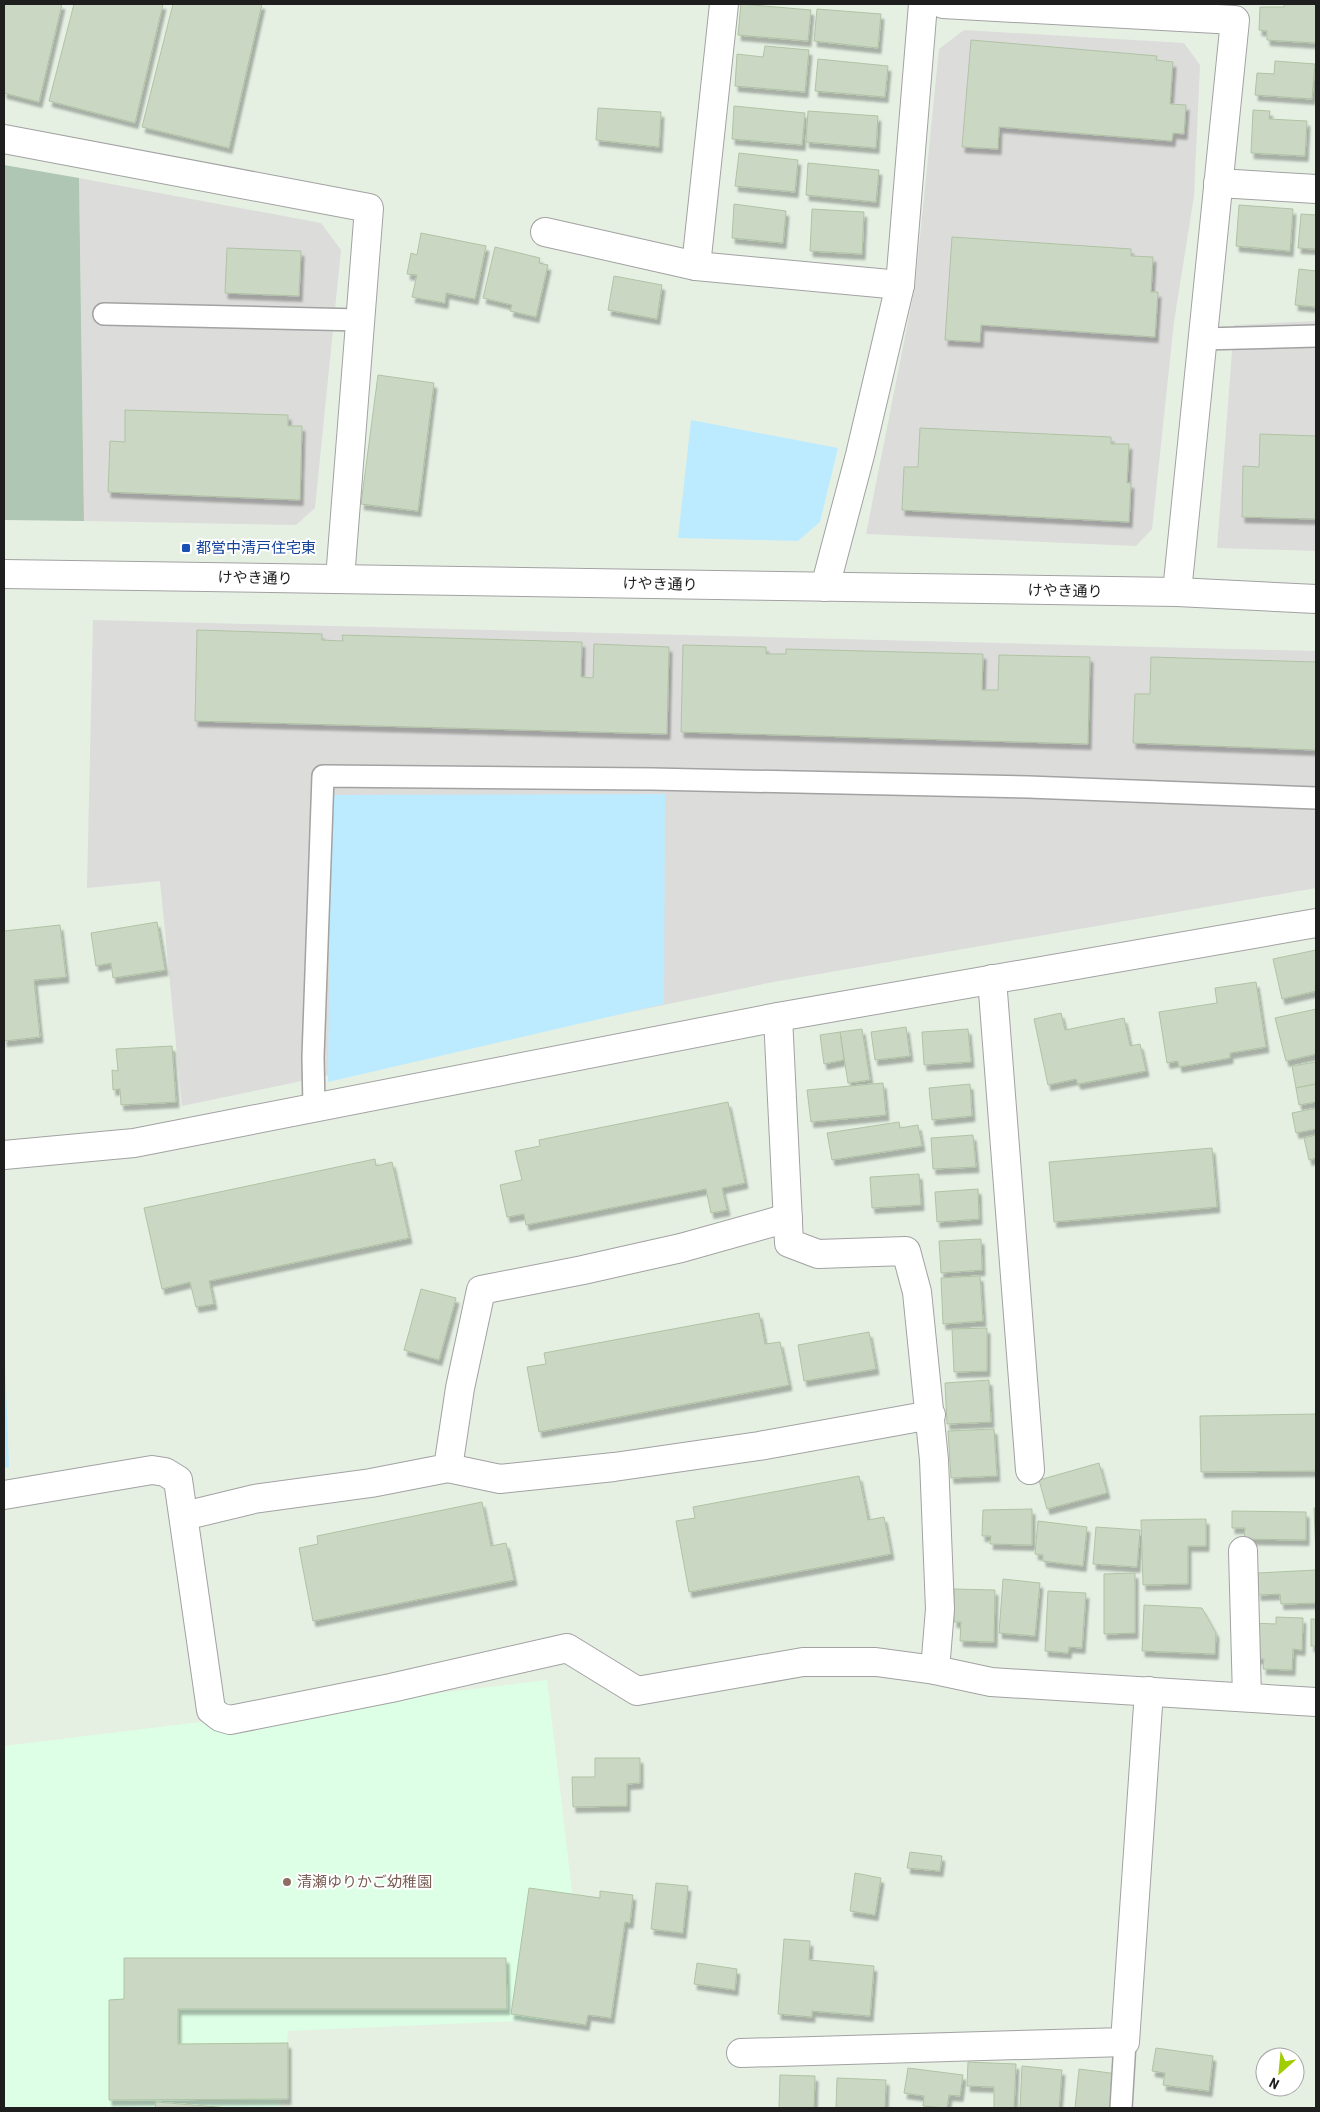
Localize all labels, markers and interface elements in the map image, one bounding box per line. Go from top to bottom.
place label: 都営中清戸住宅東 [196,539,316,557]
marker: 都営中清戸住宅東 [180,542,192,554]
street label: けやき通り [217,568,293,588]
street label: けやき通り [622,574,698,594]
street label: けやき通り [1027,581,1103,601]
place label: 清瀬ゆりかご幼稚園 [297,1873,432,1891]
marker: 清瀬ゆりかご幼稚園 [281,1876,293,1888]
north arrow [1255,2047,1305,2097]
text: N [1267,2075,1282,2093]

